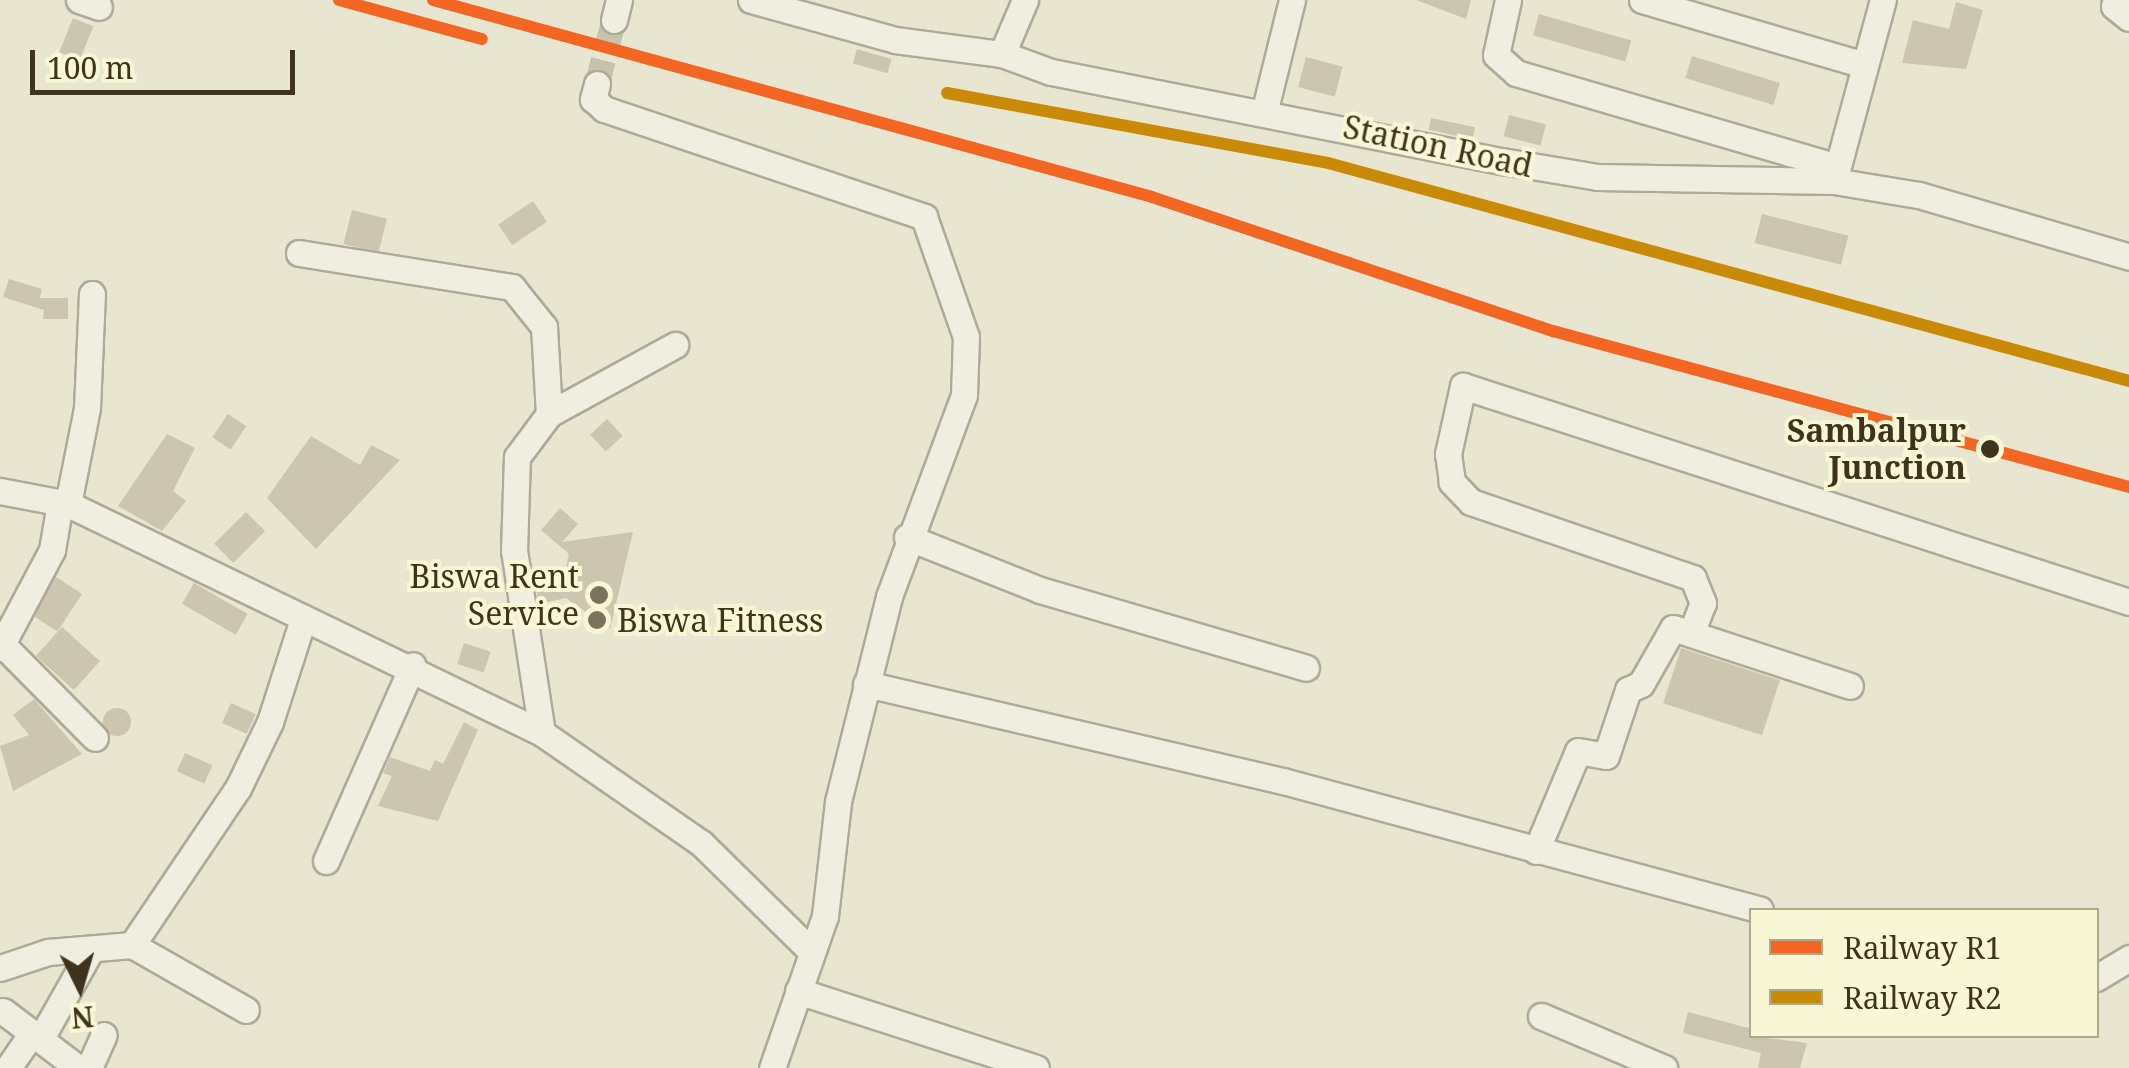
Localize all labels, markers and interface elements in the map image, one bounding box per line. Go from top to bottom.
scale bar [35,30,300,92]
text: 100 m [47,47,133,88]
street label: Station Road [1340,107,1536,185]
place label: Sambalpur Junction [1787,412,1966,487]
marker: Sambalpur Junction [1975,434,2005,464]
place label: Biswa Rent Service [409,558,579,633]
marker: Biswa Rent Service [588,584,610,606]
place label: Biswa Fitness [617,601,824,639]
marker: Biswa Fitness [586,609,608,631]
legend [1749,908,2099,1038]
text: Railway R1 [1843,927,2002,968]
north arrow [30,938,130,1038]
text: Railway R2 [1843,977,2002,1018]
text: N [70,998,95,1038]

